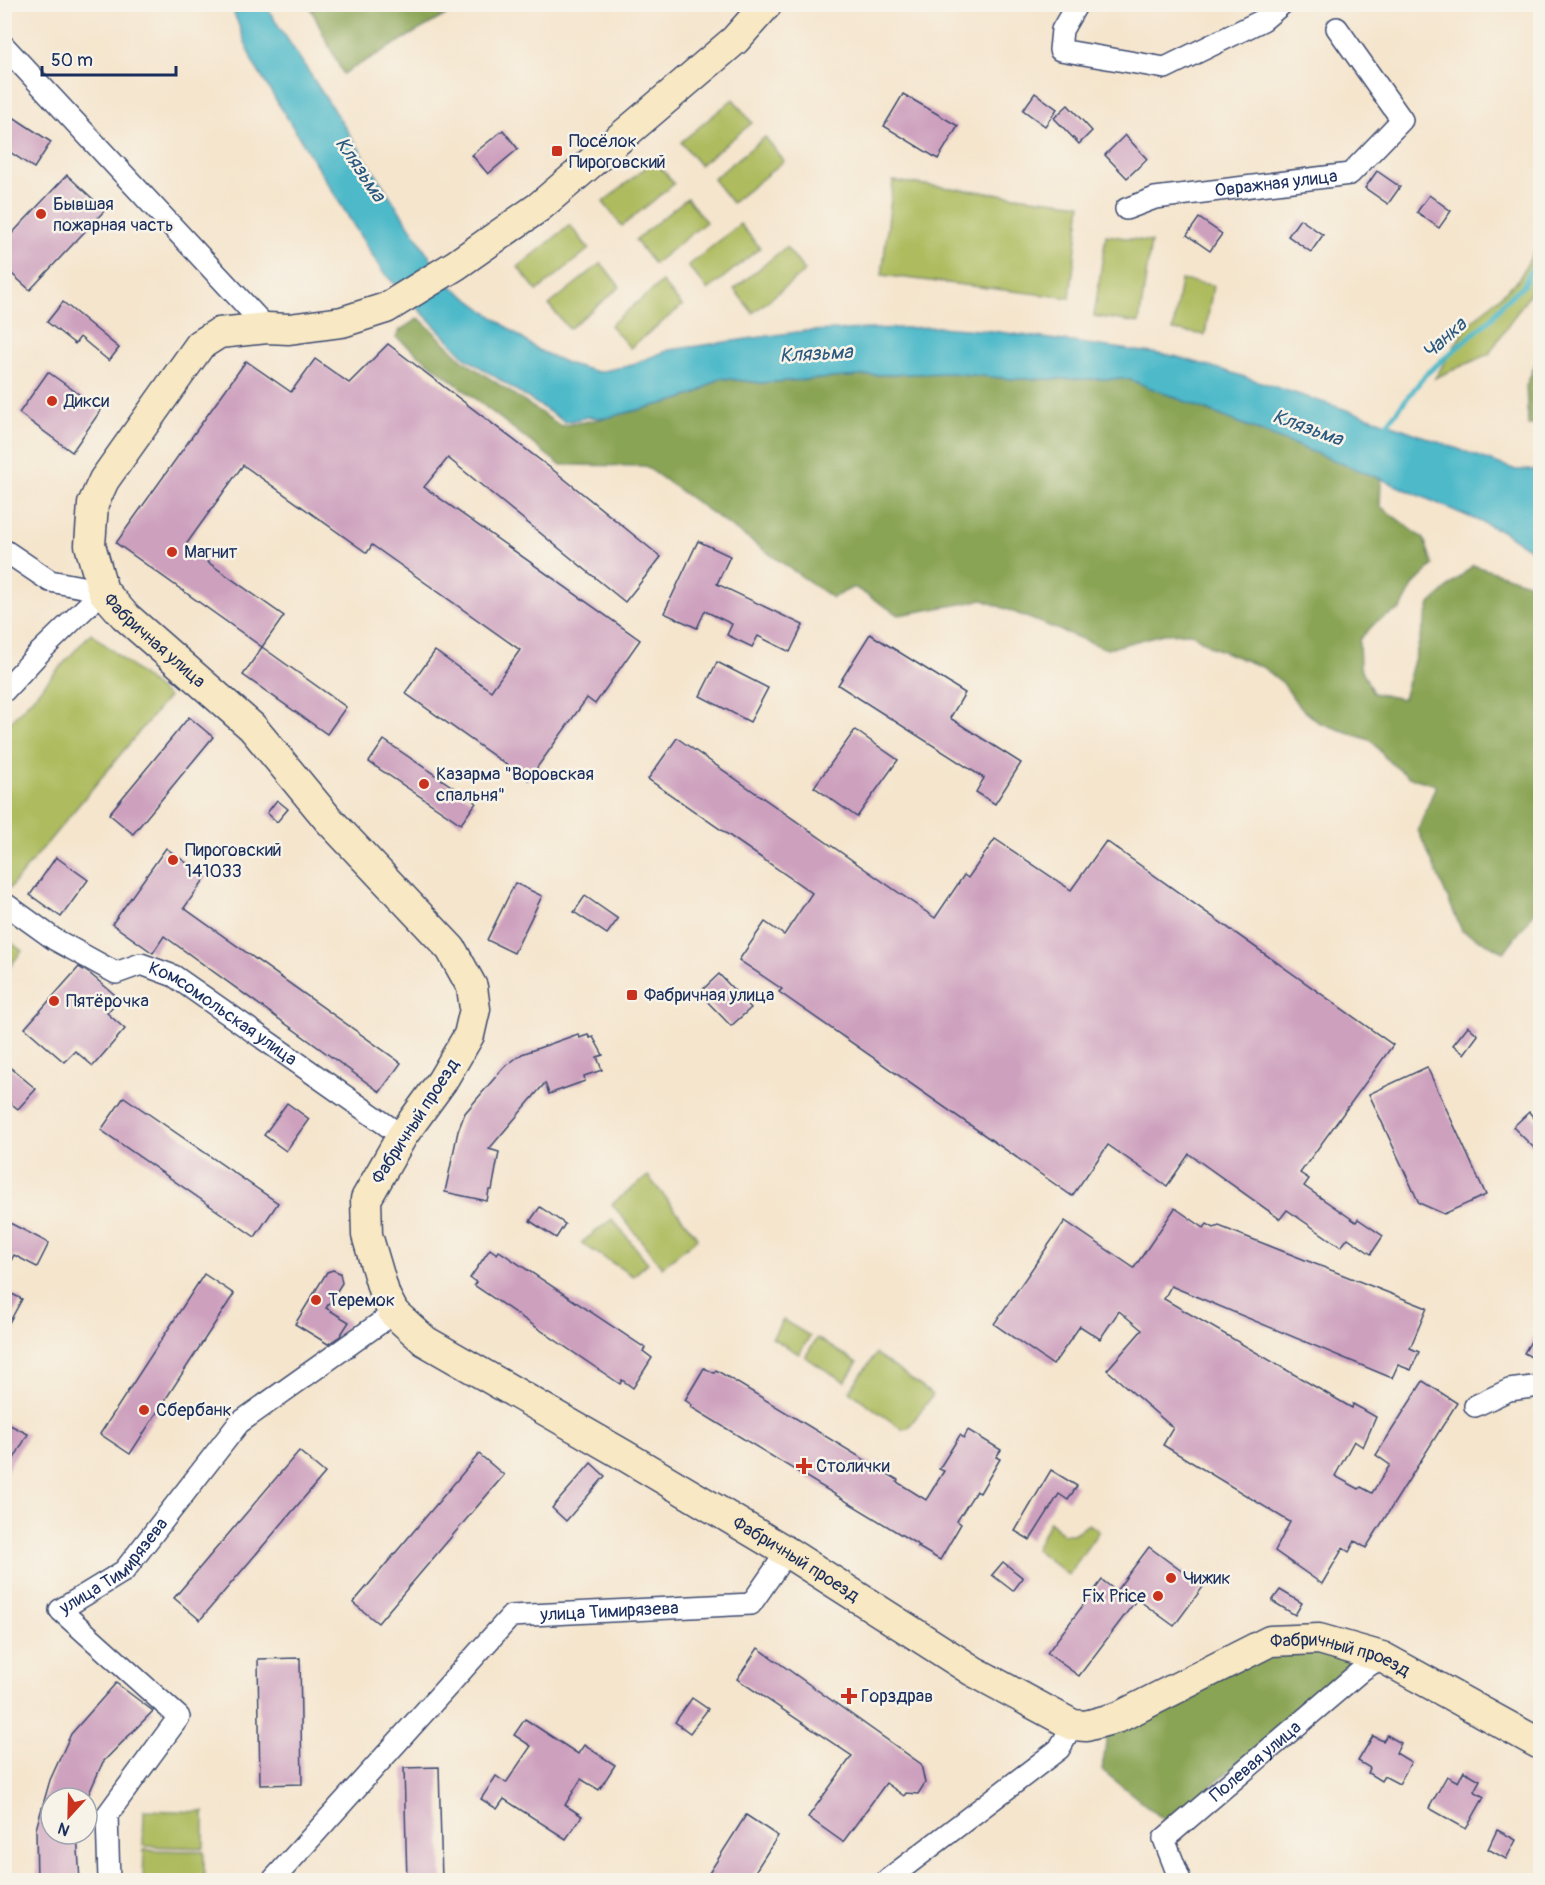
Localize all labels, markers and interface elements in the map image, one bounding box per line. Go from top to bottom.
scale bar [42,39,176,77]
text: 50 m [51,49,93,72]
place label: Посёлок Пироговский [569,130,666,174]
water label: Клязьма [330,132,392,208]
marker: Посёлок Пироговский [550,144,564,158]
street label: Овражная улица [1214,165,1339,203]
place label: Бывшая пожарная часть [53,193,173,237]
marker: Бывшая пожарная часть [34,207,48,221]
water label: Чанка [1417,311,1473,365]
water label: Клязьма [779,339,855,368]
place label: Дикси [63,390,109,413]
marker: Дикси [45,394,59,408]
water label: Клязьма [1269,403,1348,452]
place label: Магнит [184,541,237,564]
marker: Магнит [165,545,179,559]
street label: Фабричная улица [98,589,210,693]
place label: Казарма "Воровская спальня" [436,763,594,807]
marker: Казарма "Воровская спальня" [417,777,431,791]
place label: Пироговский 141033 [185,839,282,883]
marker: Пироговский 141033 [166,853,180,867]
street label: Комсомольская улица [145,957,301,1071]
place label: Фабричная улица [644,984,774,1007]
marker: Фабричная улица [625,988,639,1002]
place label: Пятёрочка [66,990,149,1013]
marker: Пятёрочка [47,994,61,1008]
street label: Фабричный проезд [366,1054,465,1188]
place label: Теремок [328,1289,395,1312]
marker: Теремок [309,1293,323,1307]
place label: Сбербанк [156,1399,232,1422]
marker: Сбербанк [137,1403,151,1417]
place label: Столички [816,1455,890,1478]
marker: Столички [797,1459,811,1473]
street label: Фабричный проезд [729,1511,864,1607]
street label: улица Тимирязева [54,1513,173,1620]
place label: Чижик [1183,1567,1231,1590]
marker: Чижик [1164,1571,1178,1585]
place label: Fix Price [1082,1585,1146,1608]
marker: Fix Price [1151,1589,1165,1603]
street label: улица Тимирязева [539,1597,679,1627]
street label: Фабричный проезд [1270,1628,1414,1682]
place label: Горздрав [861,1685,933,1708]
marker: Горздрав [842,1689,856,1703]
street label: Полевая улица [1205,1716,1306,1807]
north arrow [39,1786,99,1846]
text: N [55,1818,73,1840]

